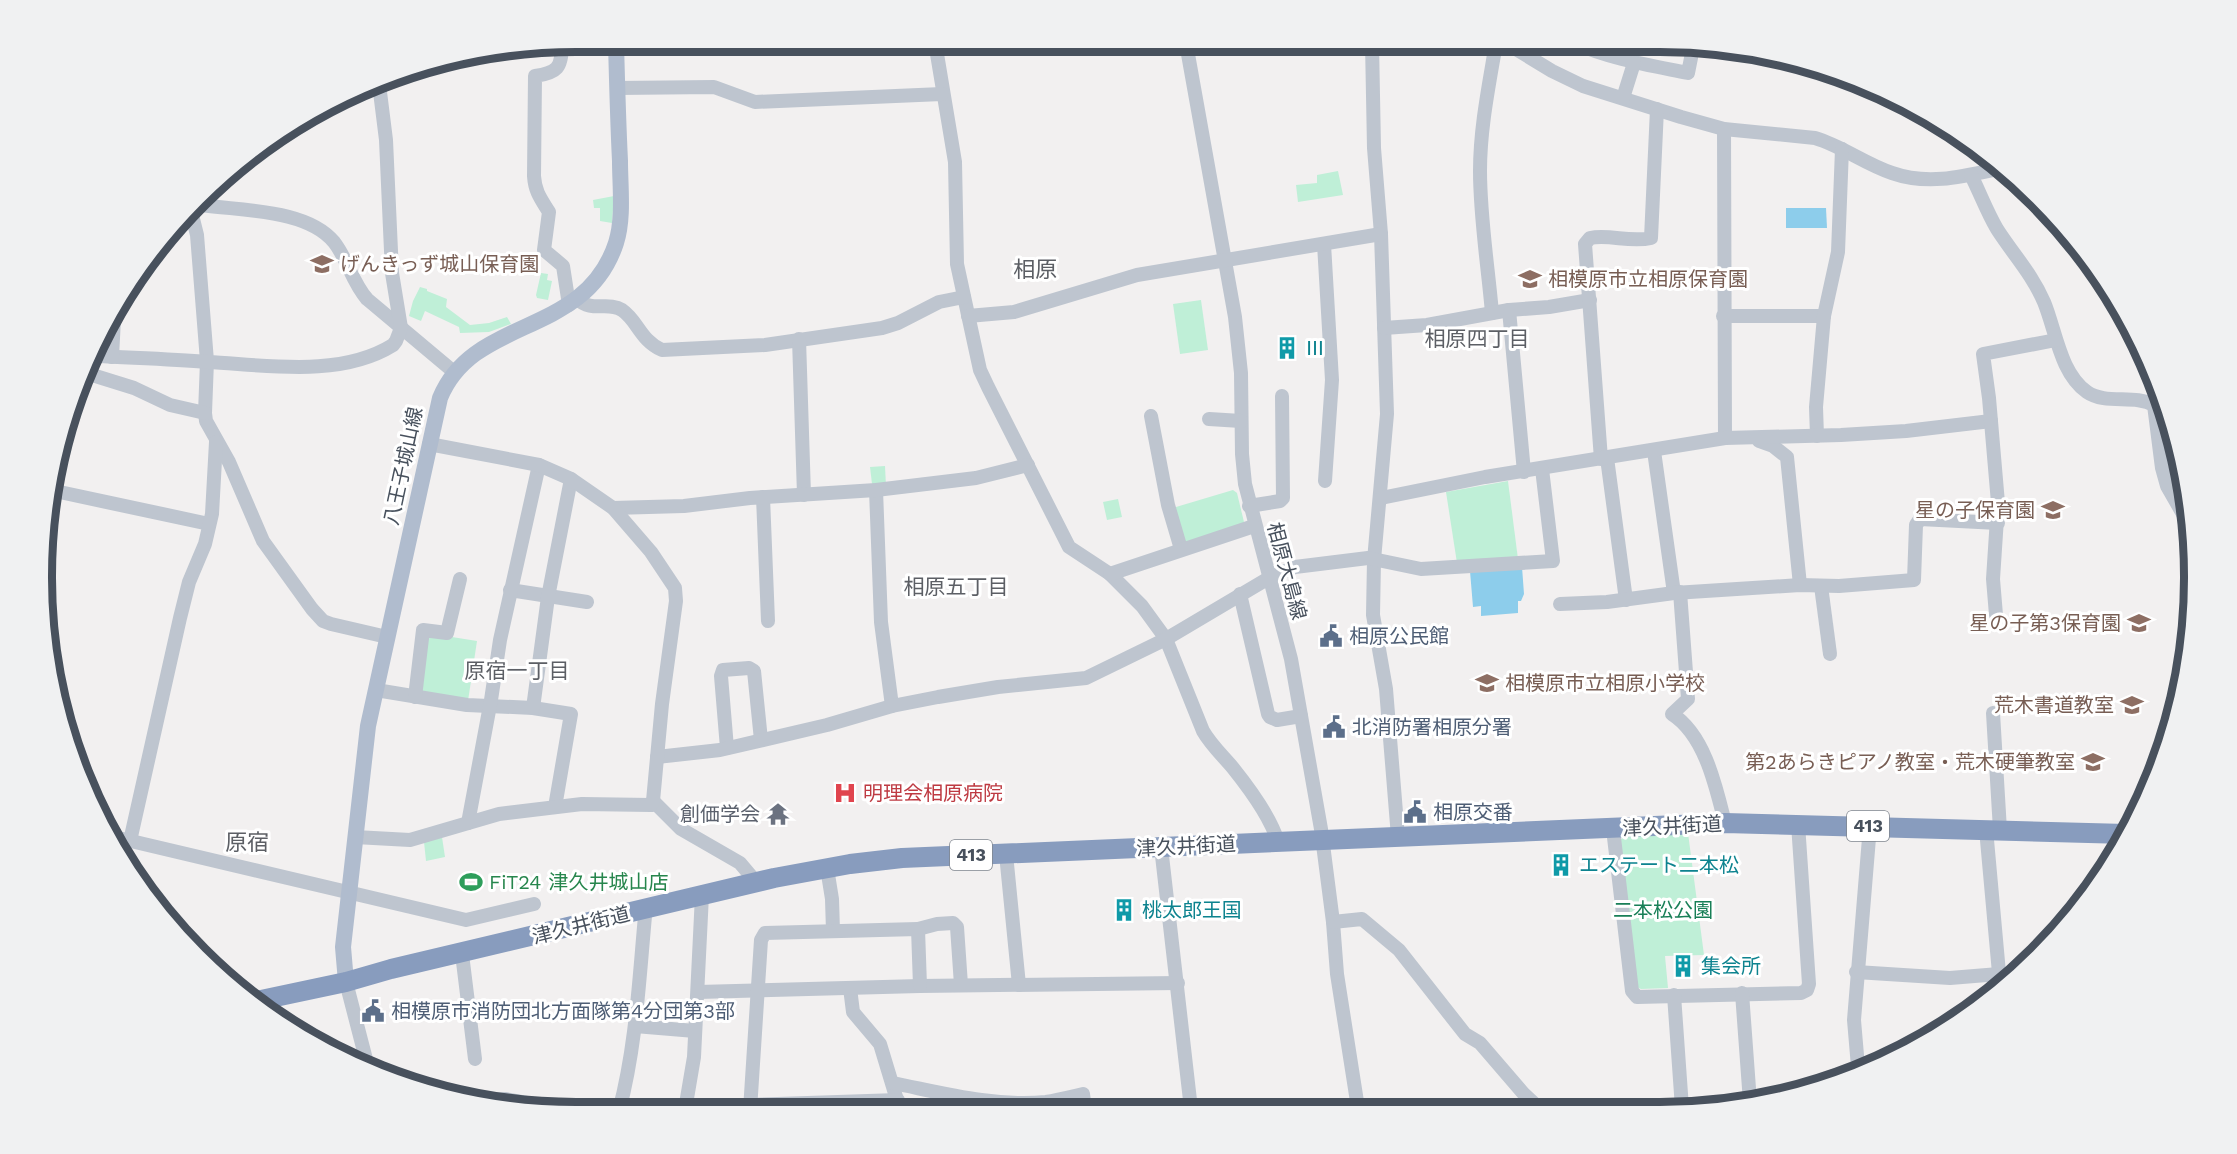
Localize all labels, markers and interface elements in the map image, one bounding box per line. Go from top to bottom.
school or university icon: げんきっず城山保育園 [309,251,335,277]
place label: げんきっず城山保育園 [340,252,539,276]
district label: 相原 [1013,257,1057,282]
school or university icon: 相模原市立相原保育園 [1517,266,1543,292]
place label: 相模原市立相原保育園 [1548,267,1748,291]
district label: 相原四丁目 [1425,326,1530,351]
building icon: Ⅲ [1274,335,1300,361]
place label: Ⅲ [1305,336,1325,360]
street label: 八王子城山線 [379,405,427,527]
school or university icon: 星の子保育園 [2040,497,2066,523]
place label: 星の子保育園 [1915,498,2035,522]
street label: 相原大島線 [1262,520,1312,622]
district label: 相原五丁目 [904,574,1009,599]
school or university icon: 星の子第3保育園 [2126,610,2152,636]
place label: 星の子第3保育園 [1969,611,2121,635]
public building icon: 相原公民館 [1318,623,1344,649]
place label: 相原公民館 [1349,624,1449,648]
district label: 原宿一丁目 [465,658,570,683]
school or university icon: 相模原市立相原小学校 [1474,670,1500,696]
place label: 相模原市立相原小学校 [1505,671,1705,695]
school or university icon: 荒木書道教室 [2119,692,2145,718]
place label: 荒木書道教室 [1994,693,2114,717]
public building icon: 北消防署相原分署 [1321,714,1347,740]
place label: 北消防署相原分署 [1352,715,1512,739]
school or university icon: 第2あらきピアノ教室・荒木硬筆教室 [2080,749,2106,775]
place label: 第2あらきピアノ教室・荒木硬筆教室 [1745,750,2075,774]
hospital icon: 明理会相原病院 [832,780,858,806]
place label: 明理会相原病院 [863,781,1003,805]
public building icon: 相原交番 [1402,799,1428,825]
place label: 相原交番 [1433,800,1513,824]
temple icon: 創価学会 [765,801,791,827]
place label: 創価学会 [680,802,760,826]
street label: 津久井街道 [1621,811,1723,841]
road number: 413 [1847,811,1889,841]
district label: 原宿 [225,830,269,855]
street label: 津久井街道 [1135,831,1237,861]
road number: 413 [950,840,992,870]
building icon: エステート二本松 [1548,852,1574,878]
place label: エステート二本松 [1579,853,1739,877]
sports icon: FiT24 津久井城山店 [458,869,484,895]
place label: FiT24 津久井城山店 [489,870,668,894]
building icon: 桃太郎王国 [1111,897,1137,923]
place label: 桃太郎王国 [1142,898,1242,922]
park label: 二本松公園 [1613,898,1713,922]
street label: 津久井街道 [530,901,632,949]
building icon: 集会所 [1670,953,1696,979]
place label: 集会所 [1701,954,1761,978]
public building icon: 相模原市消防団北方面隊第4分団第3部 [360,998,386,1024]
place label: 相模原市消防団北方面隊第4分団第3部 [391,999,735,1023]

